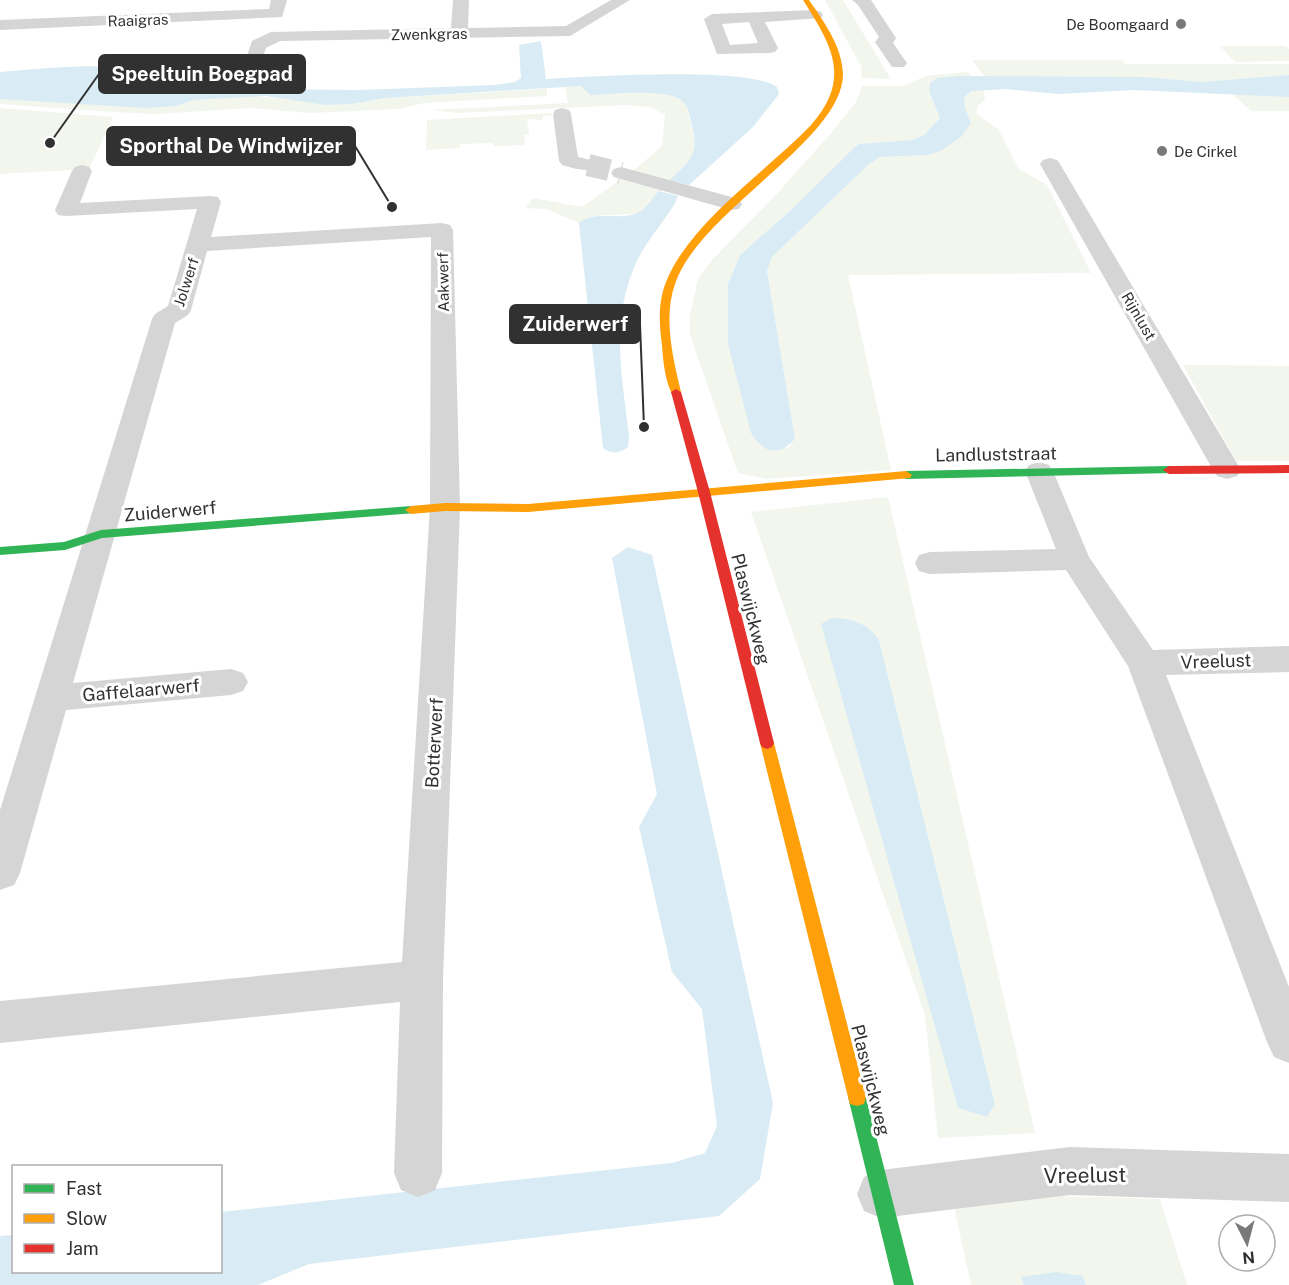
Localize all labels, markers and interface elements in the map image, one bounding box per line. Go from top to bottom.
street label: Raaigras [107,10,169,30]
place label: De Boomgaard [1066,16,1169,33]
marker: De Boomgaard [1174,17,1188,31]
street label: Zwenkgras [390,25,468,43]
callout: Speeltuin Boegpad [99,55,305,93]
text: Speeltuin Boegpad [111,62,293,86]
callout: Sporthal De Windwijzer [107,127,355,165]
text: Sporthal De Windwijzer [119,134,343,158]
place label: De Cirkel [1174,143,1238,160]
marker: De Cirkel [1155,144,1169,158]
street label: Aakwerf [434,252,452,312]
street label: Jolwerf [170,255,202,309]
street label: Rijnlust [1118,289,1160,343]
callout: Zuiderwerf [510,305,640,343]
text: Zuiderwerf [522,312,628,336]
street label: Landluststraat [935,442,1057,466]
street label: Zuiderwerf [123,496,217,526]
street label: Plaswijckweg [727,551,775,667]
street label: Vreelust [1180,649,1252,673]
street label: Gaffelaarwerf [81,674,201,706]
street label: Botterwerf [421,697,447,789]
street label: Plaswijckweg [847,1022,895,1138]
street label: Vreelust [1043,1162,1127,1188]
legend [12,1165,222,1273]
text: Fast [66,1178,102,1199]
text: Slow [66,1208,107,1229]
north arrow [1217,1213,1277,1273]
text: Jam [66,1238,99,1259]
text: N [1241,1247,1256,1268]

